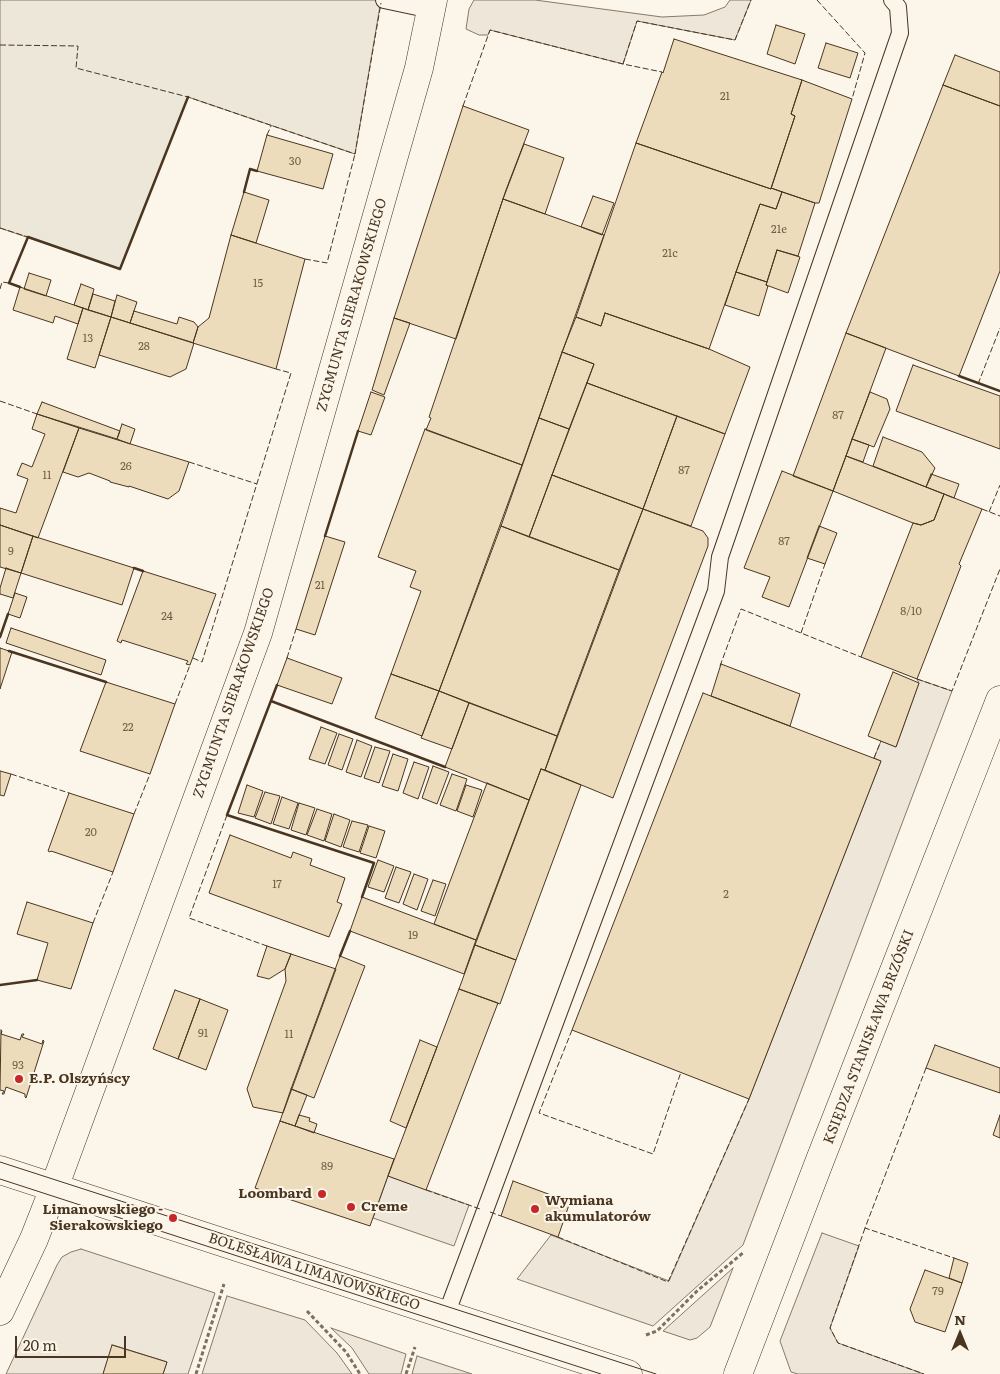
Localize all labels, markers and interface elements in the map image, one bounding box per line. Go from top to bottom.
house number: 21 [720,90,730,104]
house number: 30 [289,155,301,169]
street label: ZYGMUNTA SIERAKOWSKIEGO [313,196,391,414]
house number: 21e [771,223,787,237]
house number: 21c [662,247,678,261]
house number: 15 [253,277,263,291]
house number: 13 [83,332,93,346]
house number: 28 [138,340,150,354]
house number: 87 [832,409,844,423]
house number: 26 [120,460,132,474]
house number: 87 [678,464,690,478]
house number: 11 [43,469,51,483]
house number: 87 [778,535,790,549]
house number: 9 [8,545,14,559]
house number: 21 [315,579,325,593]
street label: ZYGMUNTA SIERAKOWSKIEGO [190,586,278,800]
house number: 8/10 [900,605,922,619]
house number: 24 [161,610,173,624]
house number: 22 [122,721,134,735]
house number: 20 [85,826,97,840]
house number: 17 [272,878,282,892]
house number: 2 [723,888,729,902]
street label: KSIĘDZA STANISŁAWA BRZÓSKI [820,928,918,1146]
house number: 19 [408,929,418,943]
house number: 91 [198,1027,208,1041]
house number: 11 [285,1028,293,1042]
house number: 93 [12,1059,24,1073]
place label: E.P. Olszyńscy [29,1071,130,1087]
marker: E.P. Olszyńscy [13,1073,25,1085]
house number: 89 [321,1160,333,1174]
place label: Loombard [238,1186,312,1202]
marker: Loombard [316,1188,328,1200]
place label: Wymiana akumulatorów [545,1193,651,1226]
place label: Creme [361,1199,408,1215]
marker: Creme [345,1201,357,1213]
place label: Limanowskiego - Sierakowskiego [42,1202,163,1234]
marker: Wymiana akumulatorów [529,1203,541,1215]
marker: Limanowskiego - Sierakowskiego [167,1212,179,1224]
street label: BOLESŁAWA LIMANOWSKIEGO [206,1230,422,1314]
house number: 79 [932,1285,944,1299]
north arrow [935,1309,985,1359]
text: N [954,1309,966,1329]
scale bar [18,1326,129,1358]
text: 20 m [23,1333,57,1356]

